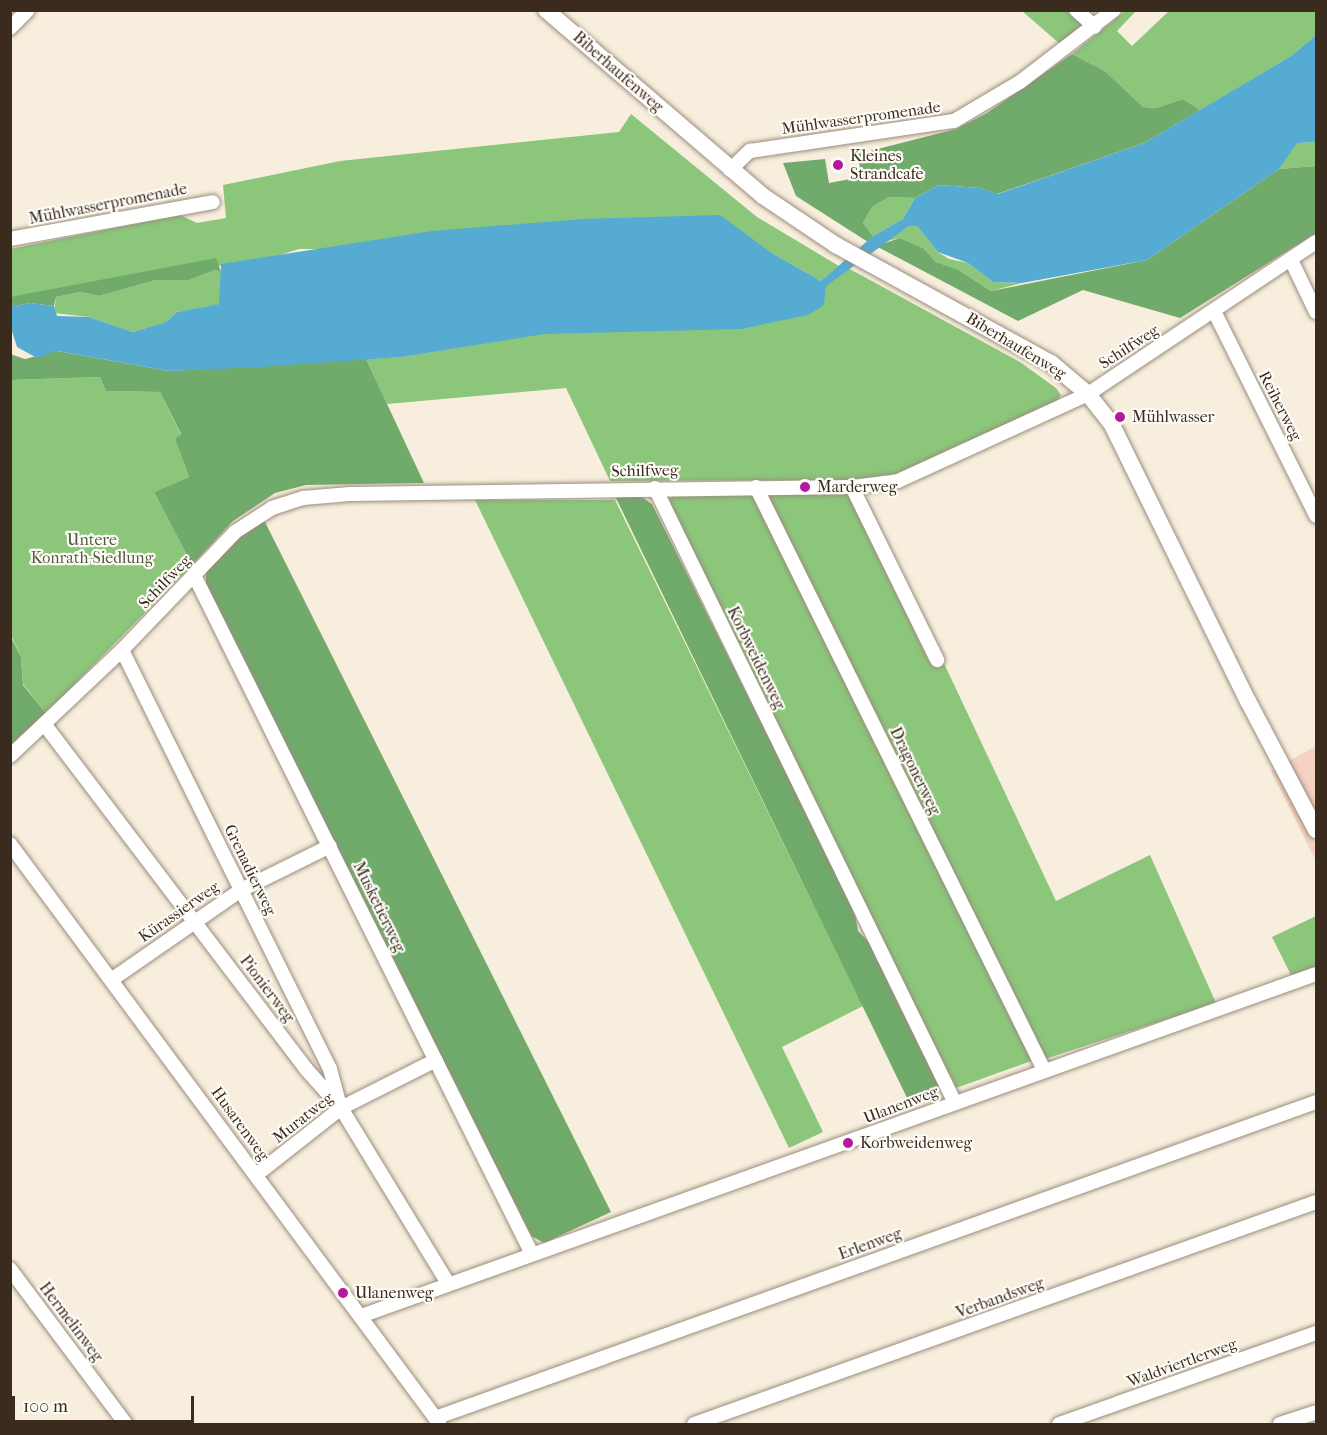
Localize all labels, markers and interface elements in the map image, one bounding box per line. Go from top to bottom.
street label: Biberhaufenweg [569,28,667,116]
street label: Mühlwasserpromenade [780,97,942,139]
place label: Kleines Strandcafe [850,146,924,184]
marker: Kleines Strandcafe [831,158,845,172]
street label: Mühlwasserpromenade [27,179,189,229]
street label: Biberhaufenweg [962,309,1070,383]
street label: Schilfweg [1096,321,1162,373]
street label: Reiherweg [1254,368,1306,444]
place label: Mühlwasser [1132,407,1214,427]
marker: Mühlwasser [1113,410,1127,424]
street label: Schilfweg [611,461,679,481]
place label: Marderweg [817,477,897,497]
marker: Marderweg [798,480,812,494]
park label: Untere Konrath-Siedlung [31,530,153,568]
street label: Schilfweg [135,551,195,613]
street label: Korbweidenweg [723,603,789,713]
street label: Dragonerweg [886,724,944,818]
street label: Grenadierweg [220,821,280,919]
street label: Musketierweg [349,859,409,955]
street label: Kürassierweg [135,877,223,947]
street label: Pionierweg [236,952,298,1026]
street label: Ulanenweg [861,1082,941,1128]
street label: Husarenweg [207,1083,273,1165]
street label: Muratweg [269,1088,337,1148]
place label: Korbweidenweg [860,1133,972,1153]
marker: Korbweidenweg [841,1136,855,1150]
street label: Erlenweg [836,1224,904,1264]
street label: Verbandsweg [954,1273,1046,1323]
street label: Hermelinweg [35,1279,107,1365]
place label: Ulanenweg [355,1283,433,1303]
marker: Ulanenweg [336,1286,350,1300]
street label: Waldviertlerweg [1125,1334,1239,1392]
scale bar [15,1384,196,1422]
text: 100 m [23,1396,68,1417]

